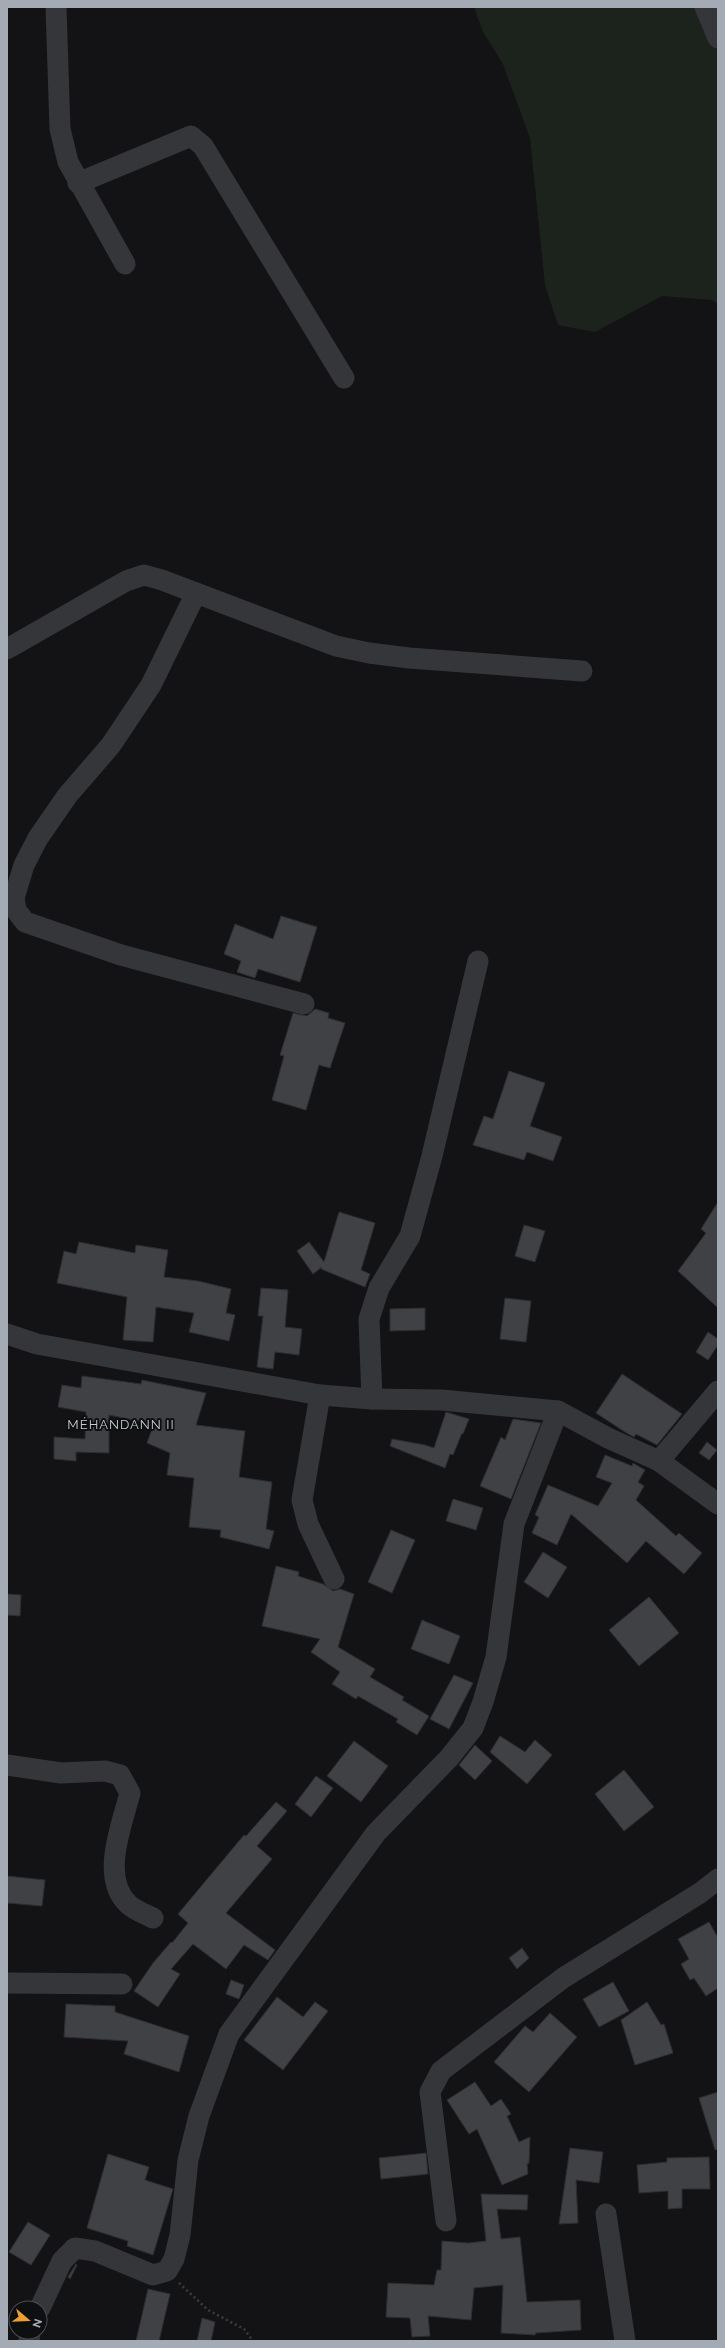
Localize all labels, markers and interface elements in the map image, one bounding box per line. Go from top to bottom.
district label: MÉHANDANN II [67,1417,175,1432]
north arrow [8,2300,48,2340]
text: N [29,2317,44,2329]

